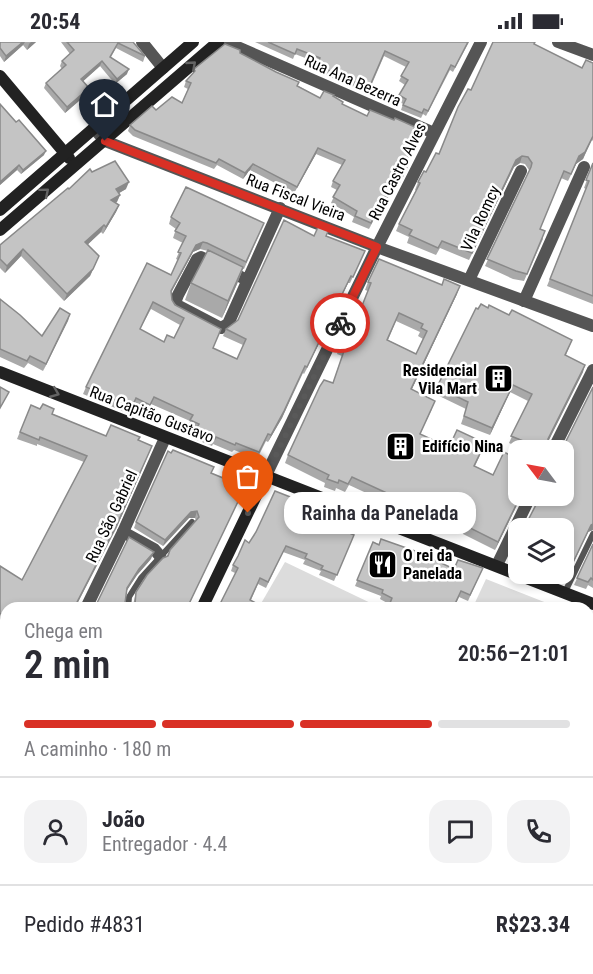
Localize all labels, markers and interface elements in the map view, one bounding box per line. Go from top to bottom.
text: 20:54 [30,9,81,34]
street label: Rua Ana Bezerra [302,51,404,110]
one-way arrow [185,61,196,72]
pin [79,79,130,141]
icon: home [88,88,121,121]
street label: Rua Castro Alves [365,119,430,223]
street label: Rua Fiscal Vieira [244,170,348,225]
street label: Vila Romcy [457,182,504,254]
one-way arrow [38,189,49,200]
courier [310,293,370,353]
icon: bike [324,307,357,340]
place label: Residencial Vila Mart [403,361,477,398]
building icon: Residencial Vila Mart [482,363,514,395]
street label: Rua Capitão Gustavo [87,382,217,447]
one-way arrow [48,386,59,398]
building icon: Edifício Nina [385,430,417,462]
place label: Edifício Nina [422,437,504,456]
north arrow [508,440,574,506]
map controls [508,440,574,584]
pin [222,451,273,513]
icon: bag [231,460,264,493]
street label: Rua São Gabriel [82,467,141,566]
callout: Rainha da Panelada [284,492,476,534]
text: Rainha da Panelada [302,501,458,525]
button: layers [508,518,574,584]
place label: O rei da Panelada [403,546,463,583]
restaurant icon: O rei da Panelada [366,548,398,580]
text: Chega em [24,619,103,643]
text: 20:56–21:01 [458,641,570,666]
text: 2 min [24,642,110,688]
text: A caminho · 180 m [24,737,171,761]
button: person [24,800,87,863]
button: chat [429,800,492,863]
button: phone [507,800,570,863]
text: João [102,807,145,832]
text: Entregador · 4.4 [102,832,227,856]
text: Pedido #4831 [24,912,145,937]
text: R$23.34 [496,912,570,937]

